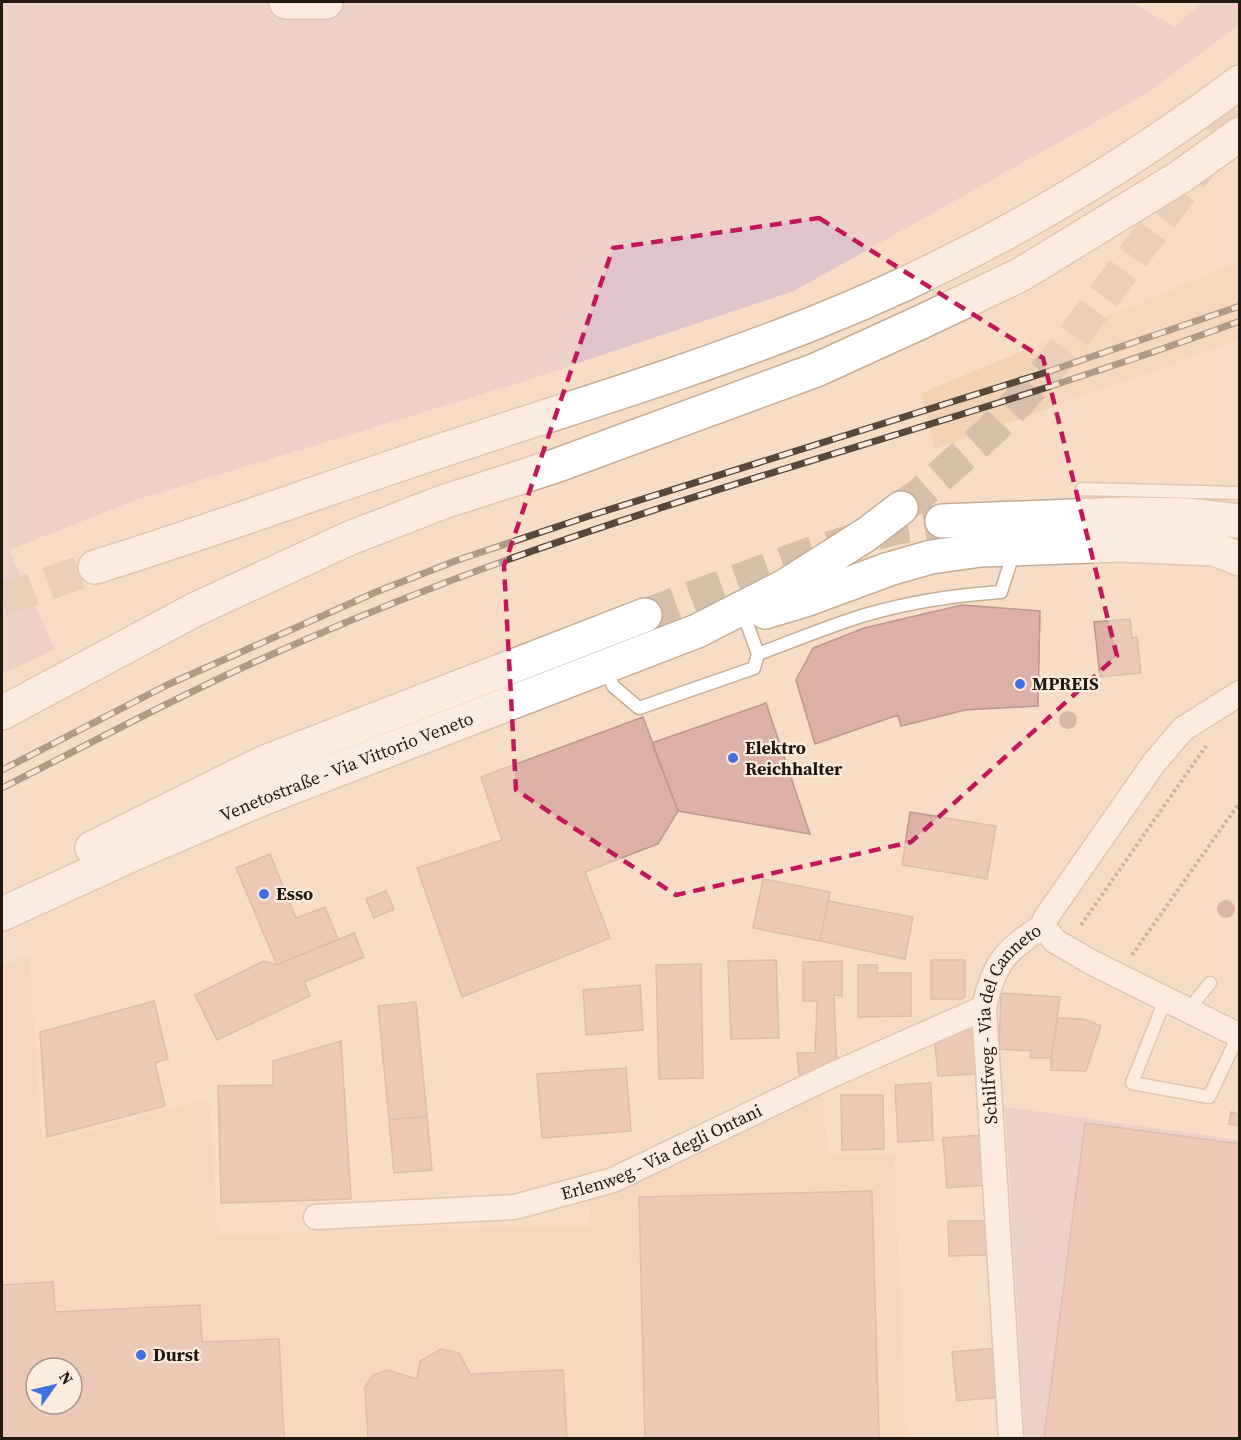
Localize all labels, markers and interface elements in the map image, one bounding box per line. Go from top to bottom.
place label: MPREIS [1032,671,1099,696]
marker: MPREIS [1013,677,1027,691]
street label: Venetostraße - Via Vittorio Veneto [216,705,477,827]
place label: Elektro Reichhalter [745,735,843,781]
marker: Elektro Reichhalter [726,751,740,765]
place label: Esso [276,881,313,906]
marker: Esso [257,887,271,901]
street label: Schilfweg - Via del Canneto [971,918,1046,1125]
street label: Erlenweg - Via degli Ontani [558,1097,766,1206]
place label: Durst [153,1342,200,1367]
marker: Durst [134,1348,148,1362]
north arrow [24,1356,84,1416]
text: N [54,1367,79,1389]

